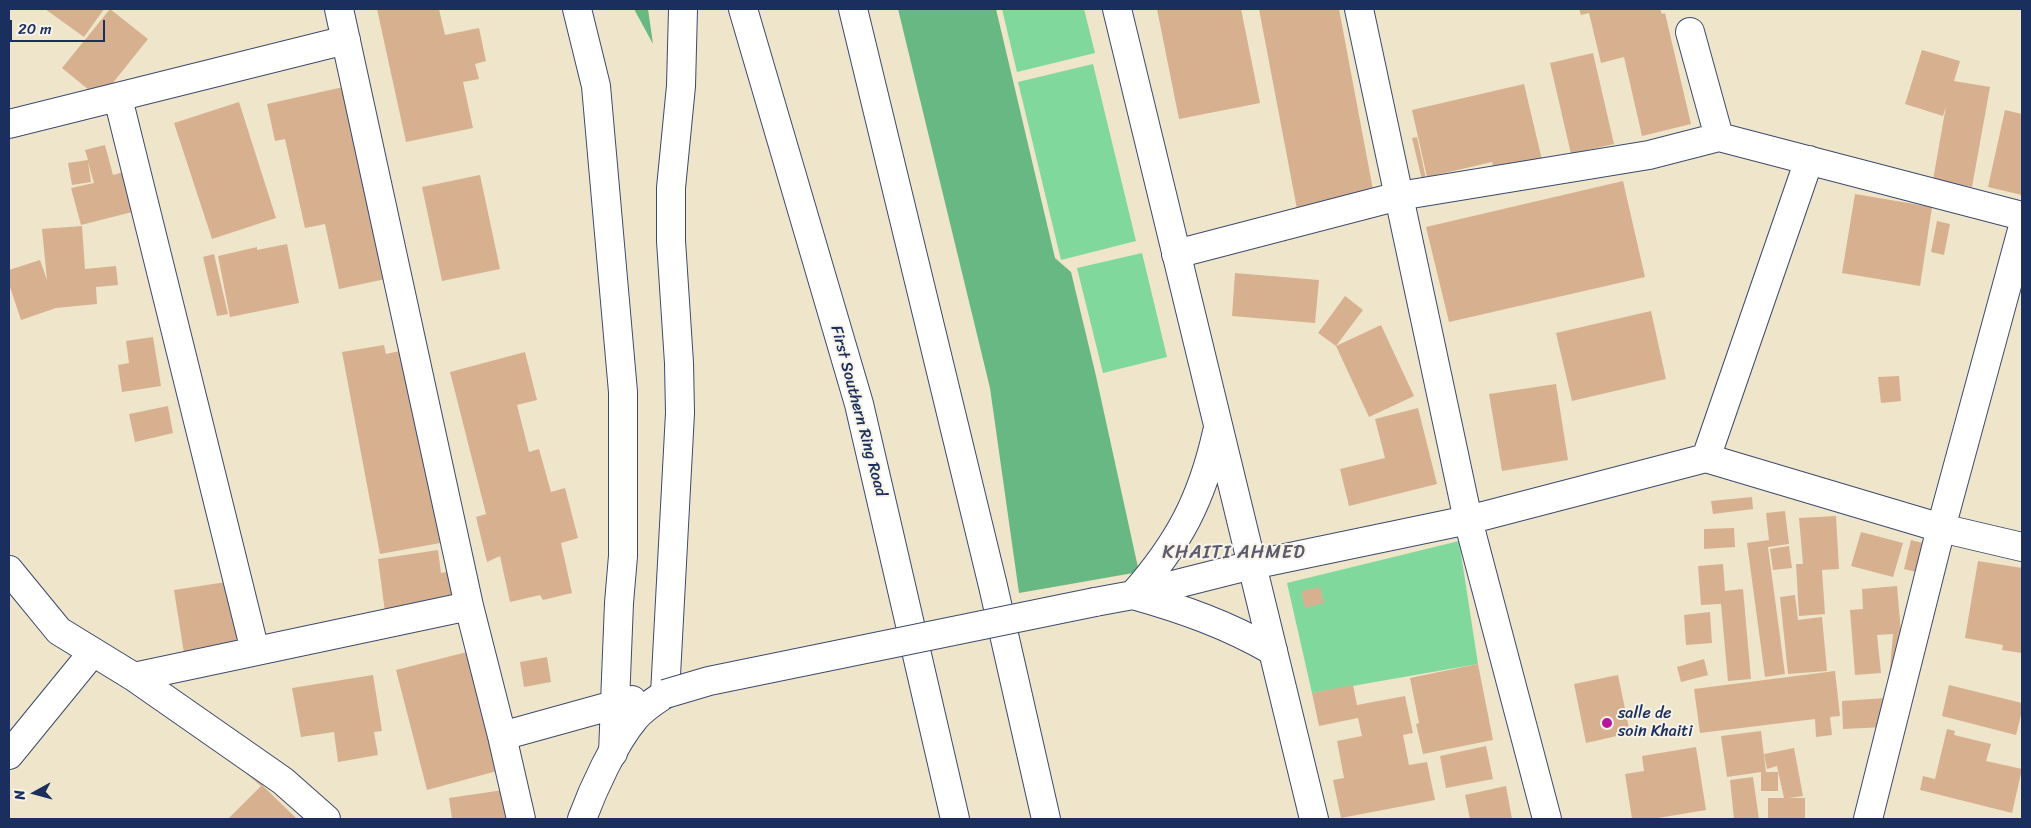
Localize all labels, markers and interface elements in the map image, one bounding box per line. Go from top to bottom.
scale bar [12,10,108,42]
text: 20 m [18,16,52,42]
street label: First Southern Ring Road [826,323,890,499]
district label: KHAITI AHMED [1163,542,1305,564]
place label: salle de soin Khaiti [1618,704,1693,742]
marker: salle de soin Khaiti [1600,716,1614,730]
north arrow [10,768,60,818]
text: N [7,789,33,801]

